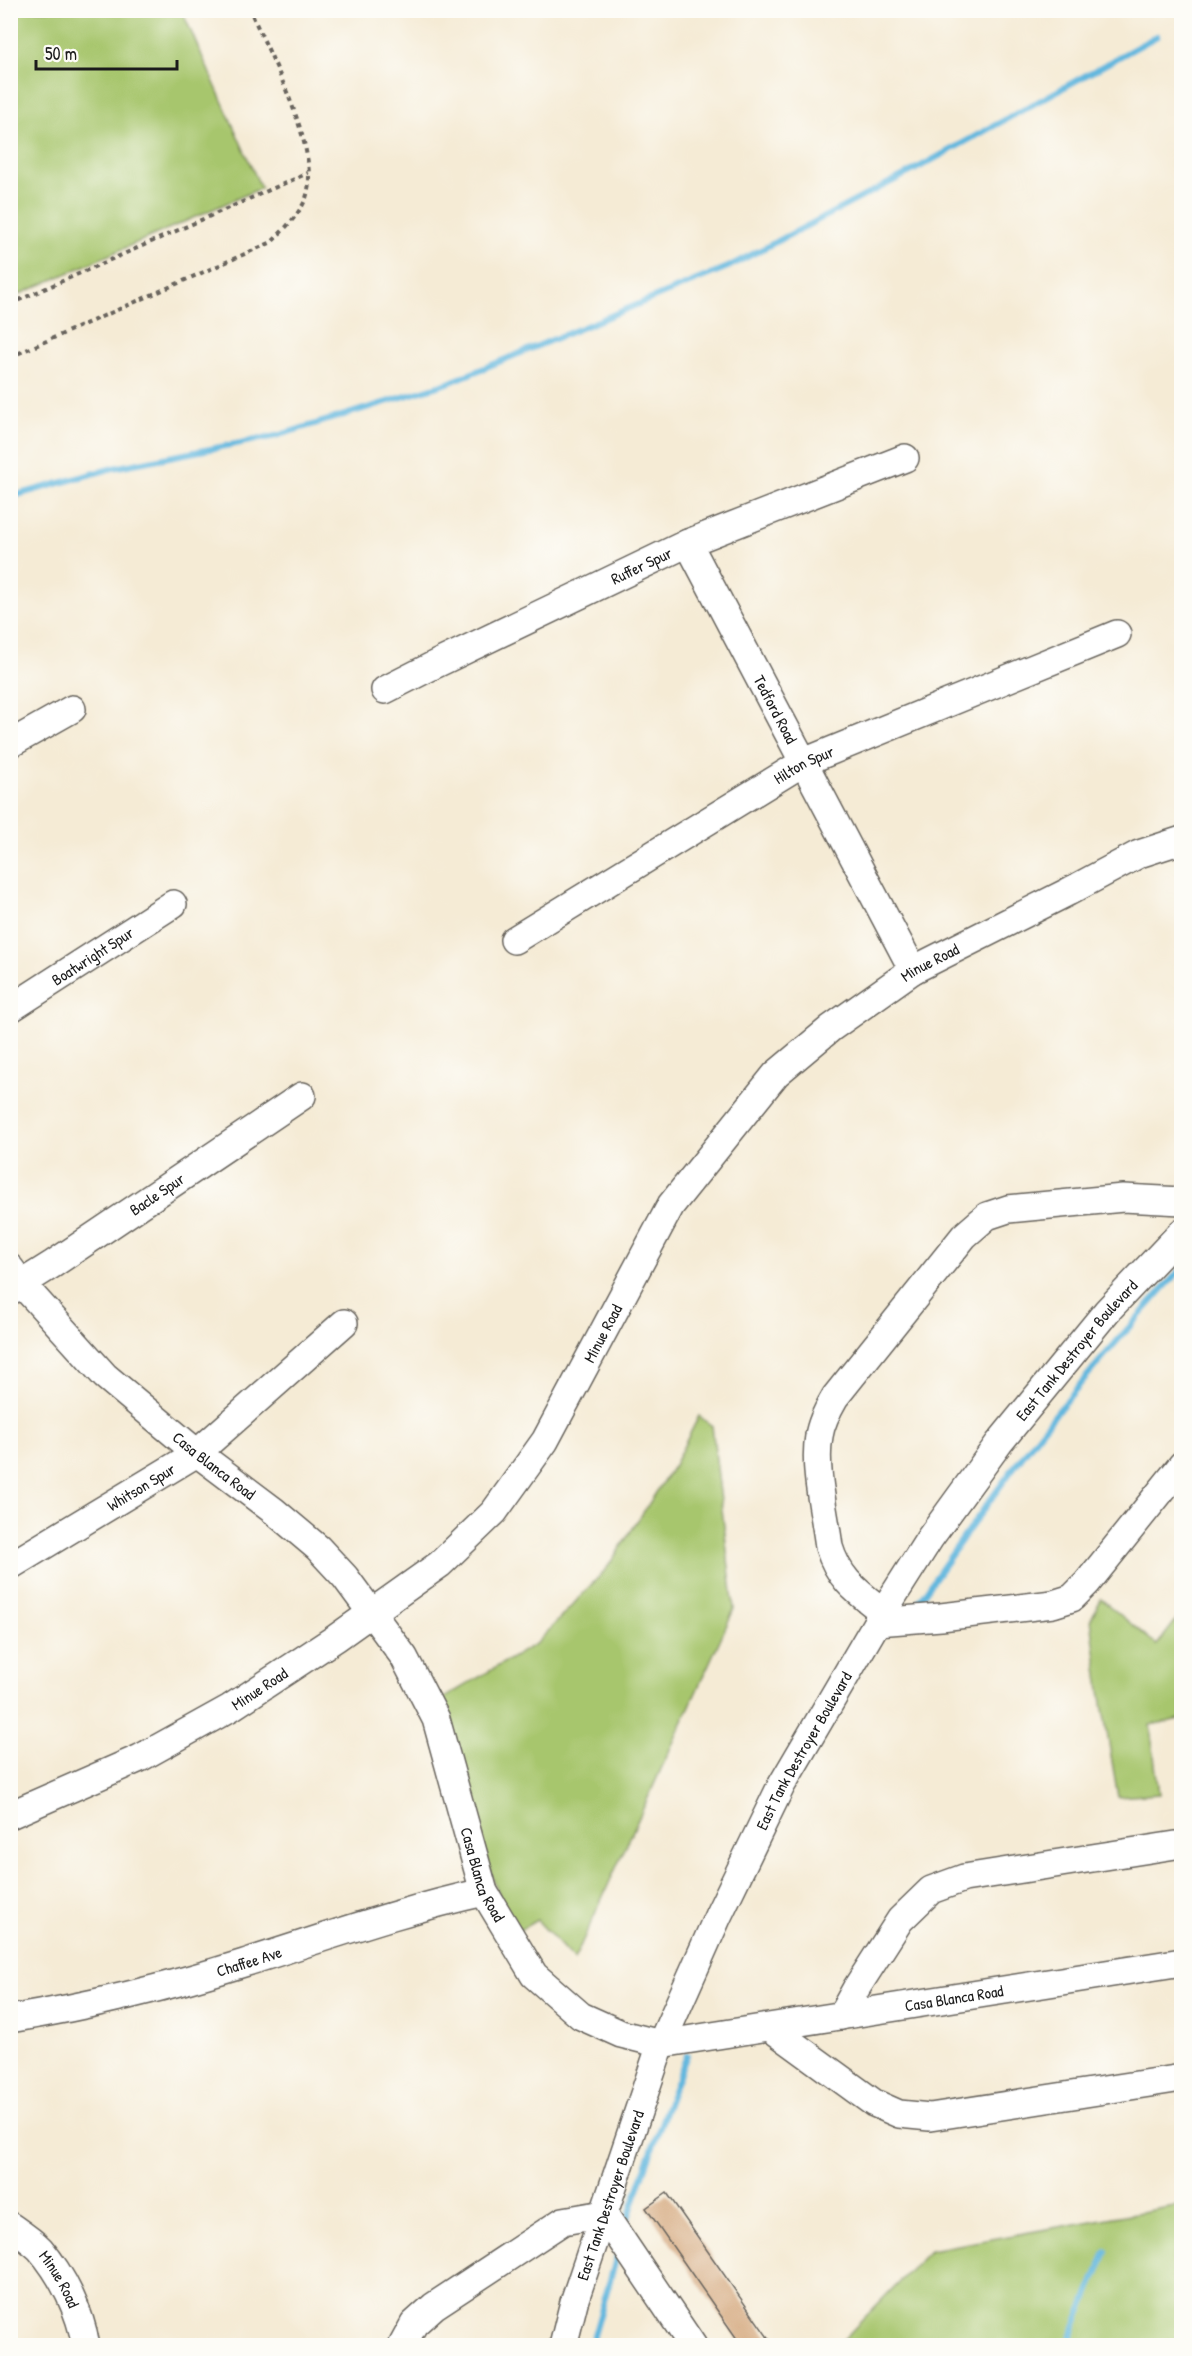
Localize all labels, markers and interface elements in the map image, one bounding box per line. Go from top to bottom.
scale bar [36,33,177,71]
text: 50 m [45,41,77,66]
street label: Ruffer Spur [607,541,675,589]
street label: Tedford Road [749,671,803,747]
street label: Hilton Spur [769,740,837,789]
street label: Boatwright Spur [47,921,138,990]
street label: Minue Road [896,938,963,987]
street label: Bacle Spur [125,1168,189,1220]
street label: East Tank Destroyer Boulevard [1011,1275,1142,1425]
street label: Minue Road [578,1300,627,1366]
street label: Casa Blanca Road [168,1426,260,1504]
street label: Whitson Spur [103,1458,179,1516]
street label: Minue Road [227,1662,292,1715]
street label: East Tank Destroyer Boulevard [750,1668,857,1833]
street label: Casa Blanca Road [456,1825,510,1926]
street label: Chaffee Ave [214,1941,285,1982]
street label: Casa Blanca Road [903,1979,1005,2017]
street label: East Tank Destroyer Boulevard [571,2107,649,2283]
street label: Minue Road [34,2246,85,2311]

